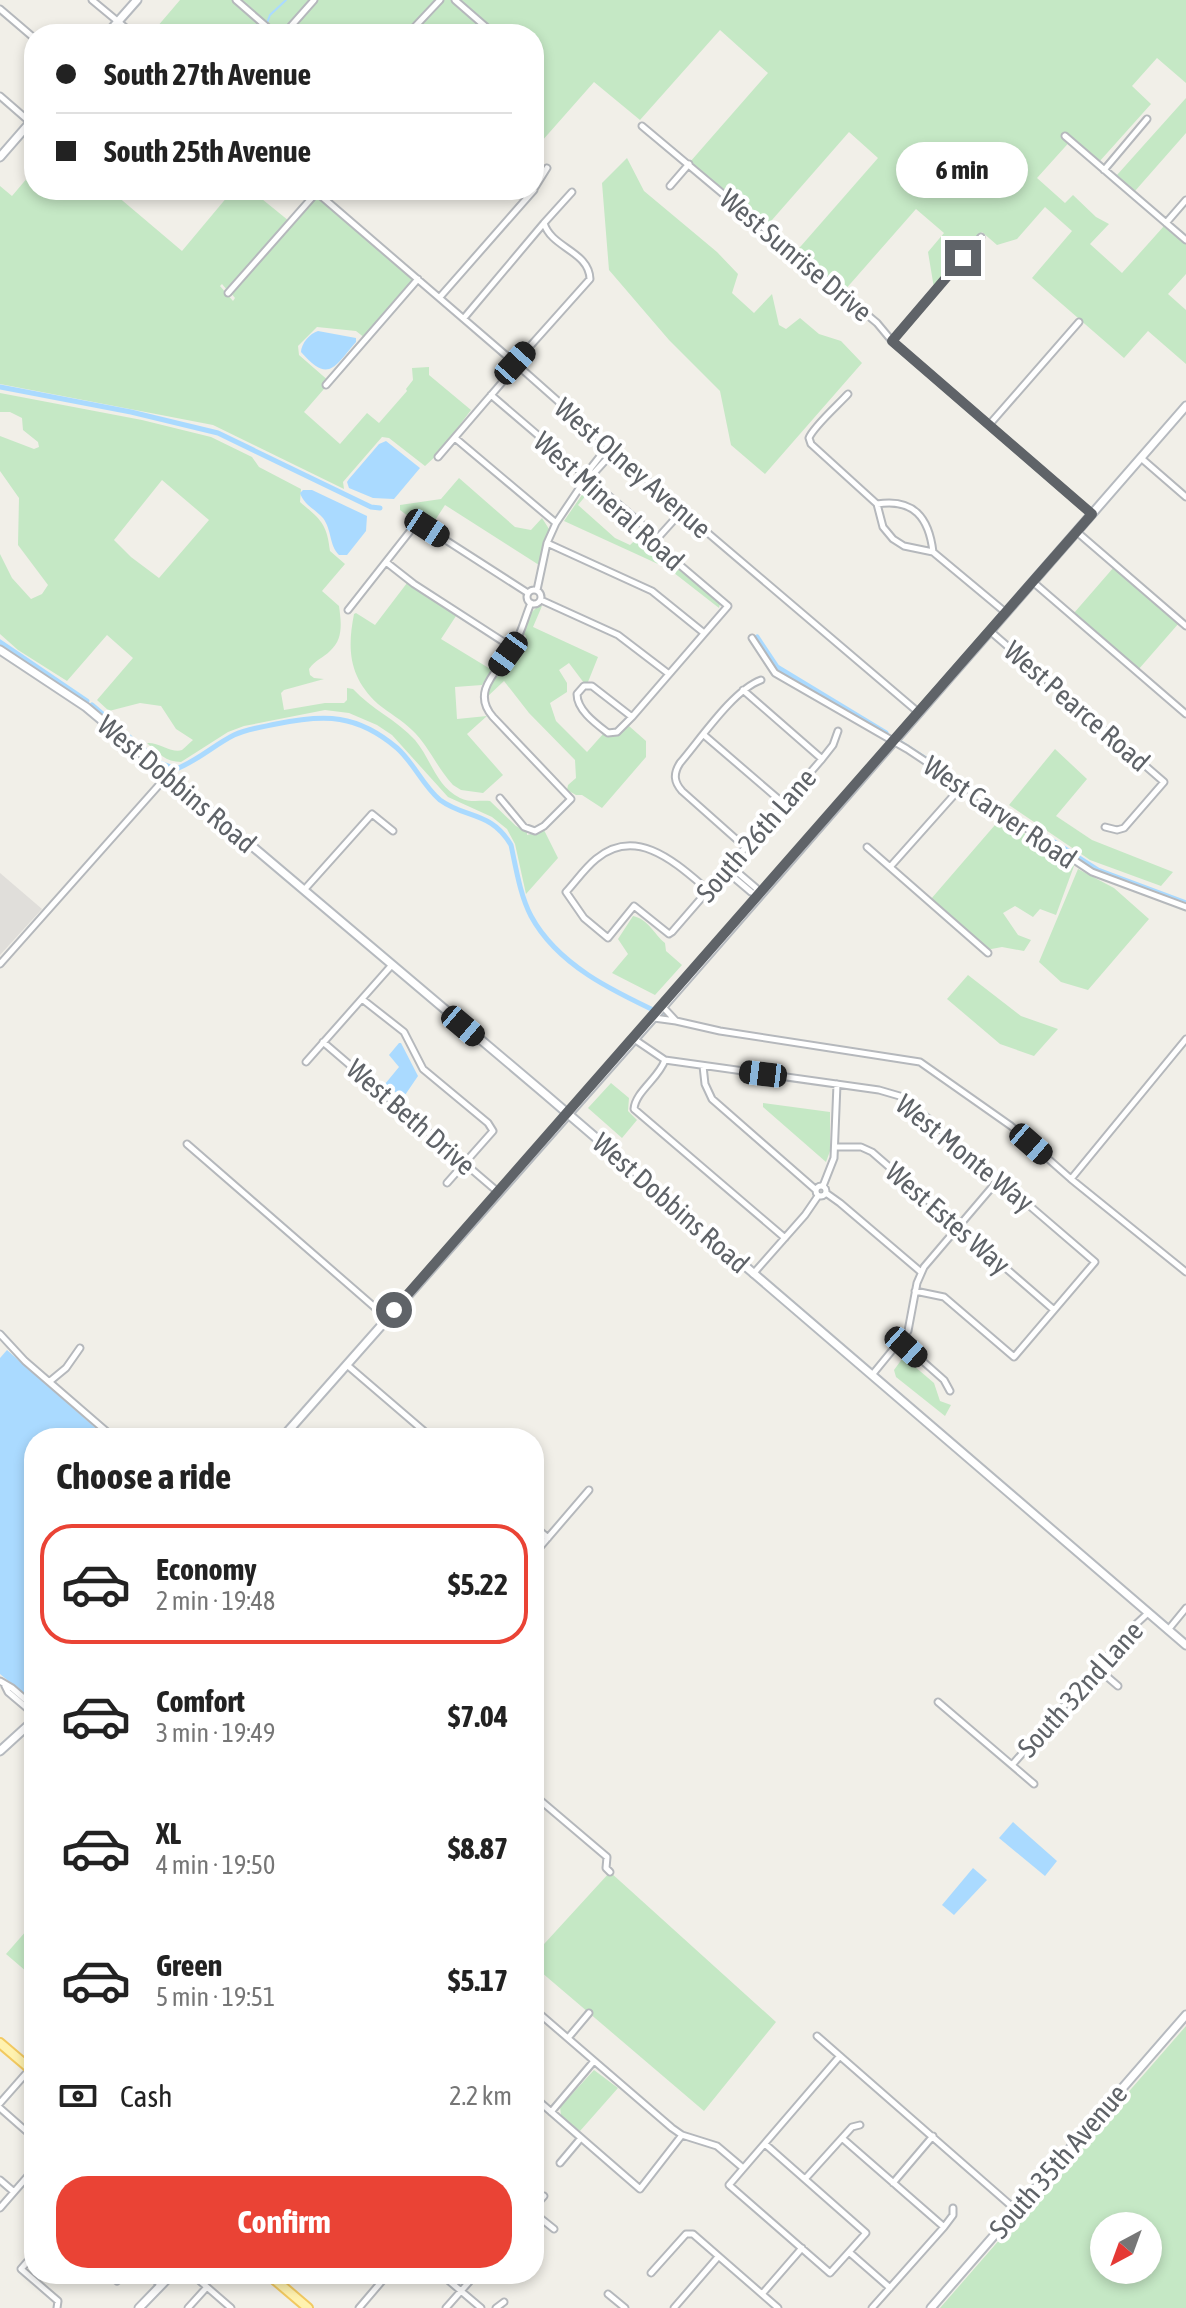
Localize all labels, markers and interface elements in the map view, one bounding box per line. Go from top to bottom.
text: South 27th Avenue [104,57,311,91]
text: South 25th Avenue [104,134,311,168]
callout: 6 min [897,142,1029,198]
text: 6 min [935,155,989,185]
street label: West Sunrise Drive [714,182,878,328]
route end [945,240,981,276]
car [490,337,540,389]
street label: West Olney Avenue [548,391,718,545]
street label: West Mineral Road [527,425,691,577]
car [400,505,454,551]
car [484,628,532,680]
street label: West Pearce Road [998,634,1156,778]
street label: West Dobbins Road [91,709,263,859]
street label: West Carver Road [918,749,1082,875]
street label: South 26th Lane [690,762,822,908]
car [437,1001,489,1051]
street label: West Beth Drive [340,1053,482,1181]
car [738,1059,788,1089]
street label: West Monte Way [890,1088,1040,1218]
car [1005,1119,1057,1169]
street label: West Dobbins Road [586,1126,756,1280]
street label: West Estes Way [879,1155,1017,1281]
route start [376,1292,412,1328]
car [880,1322,932,1372]
text: Choose a ride [56,1455,231,1497]
icon: car [60,1548,132,1620]
text: Economy [156,1552,257,1586]
text: $5.22 [448,1567,508,1601]
text: 2 min · 19:48 [156,1586,275,1616]
street label: South 32nd Lane [1011,1615,1149,1763]
icon: car [60,1680,132,1752]
text: Comfort [156,1684,245,1718]
text: $7.04 [448,1699,508,1733]
text: 3 min · 19:49 [156,1718,275,1748]
icon: car [60,1812,132,1884]
text: XL [156,1816,181,1850]
text: $8.87 [448,1831,508,1865]
text: 4 min · 19:50 [156,1850,275,1880]
icon: car [60,1944,132,2016]
text: Green [156,1948,222,1982]
text: $5.17 [448,1963,508,1997]
text: 5 min · 19:51 [156,1982,275,2012]
icon: cash [56,2074,100,2118]
street label: South 35th Avenue [983,2078,1133,2244]
text: Cash [120,2079,173,2113]
text: 2.2 km [449,2081,512,2111]
button: Confirm [56,2176,512,2268]
north arrow [1090,2212,1162,2284]
map controls [1090,2212,1162,2284]

